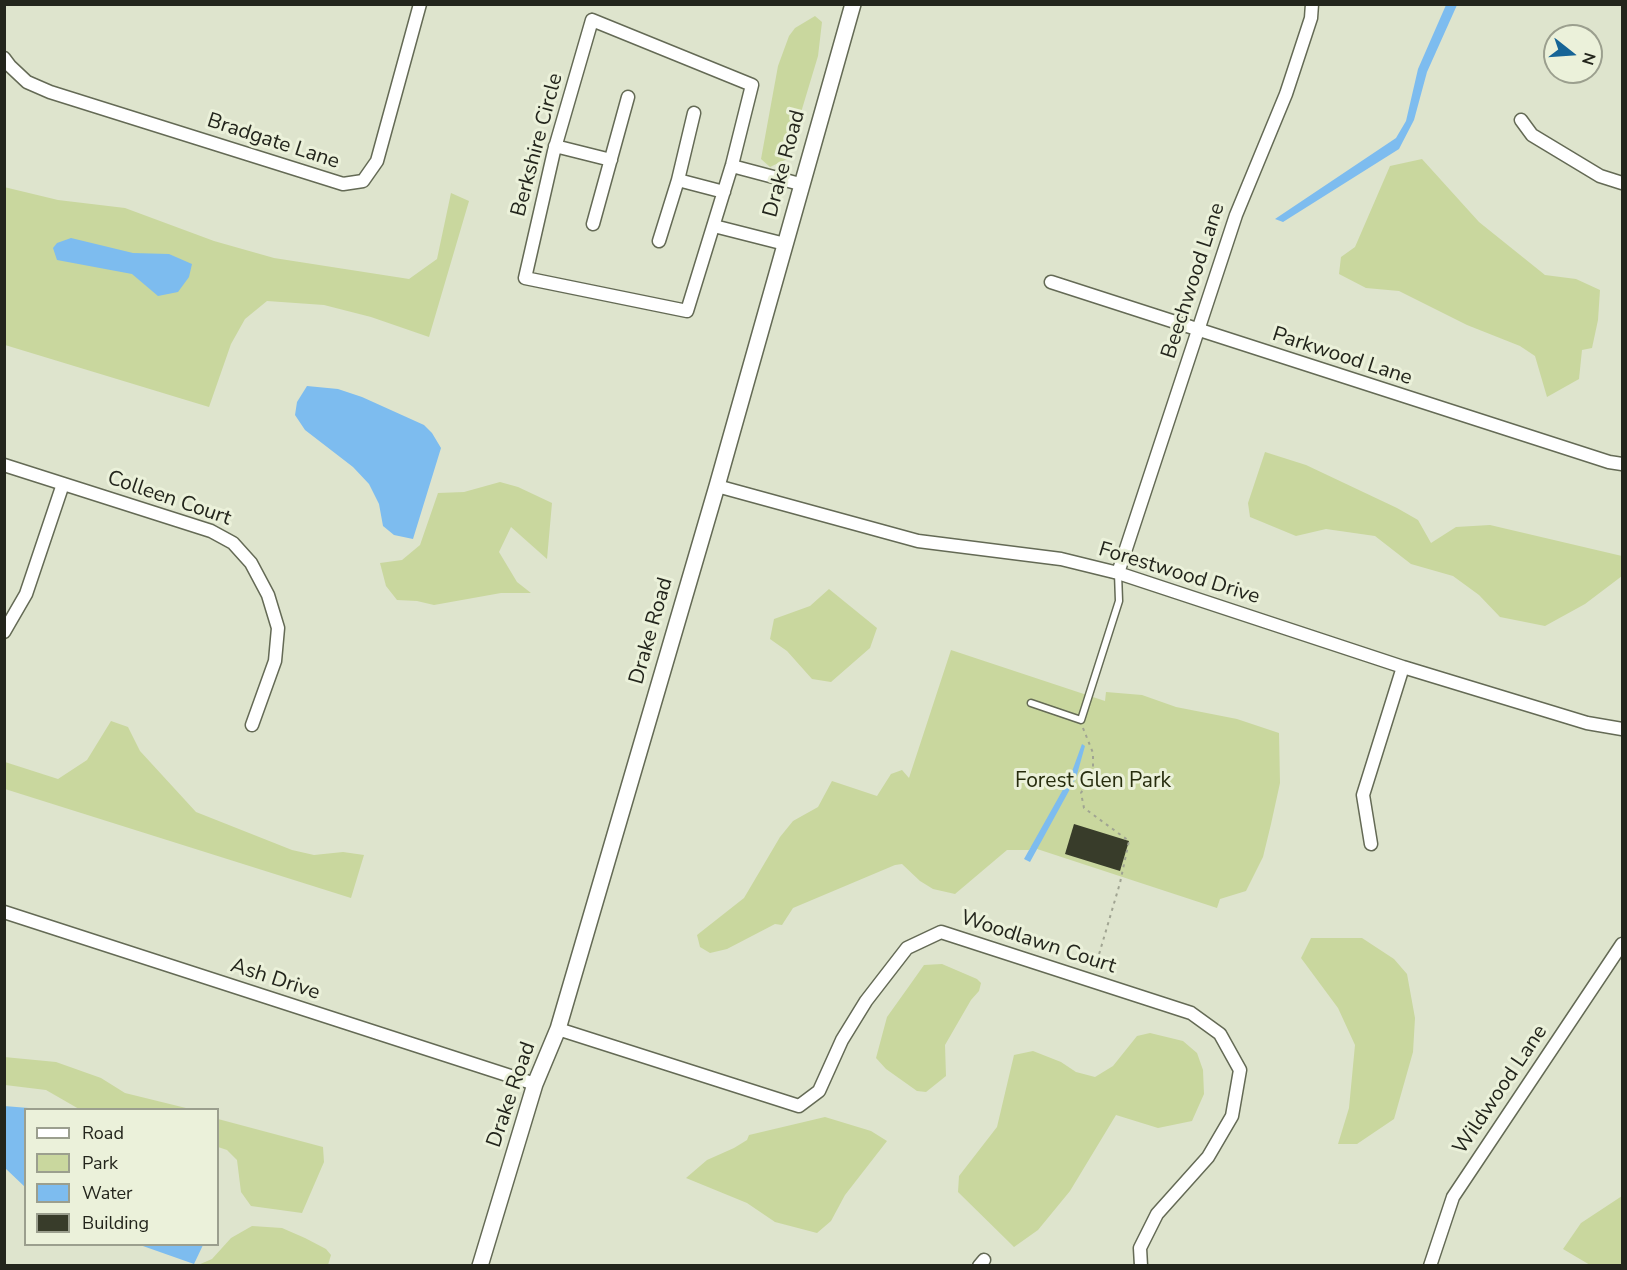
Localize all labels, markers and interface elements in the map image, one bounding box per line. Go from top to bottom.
north arrow [1543,24,1603,84]
text: N [1576,50,1601,68]
street label: Berkshire Circle [507,71,569,219]
street label: Drake Road [759,108,811,220]
street label: Bradgate Lane [204,109,342,175]
street label: Beechwood Lane [1157,200,1231,362]
street label: Parkwood Lane [1269,323,1415,391]
street label: Colleen Court [104,466,234,532]
street label: Forestwood Drive [1095,538,1263,610]
street label: Drake Road [625,575,679,687]
park label: Forest Glen Park [1015,769,1171,795]
street label: Woodlawn Court [957,906,1119,980]
street label: Ash Drive [227,954,323,1006]
street label: Wildwood Lane [1448,1021,1554,1159]
street label: Drake Road [482,1039,542,1151]
legend [24,1108,219,1246]
text: Road [82,1121,124,1145]
text: Park [82,1151,118,1175]
text: Water [82,1181,133,1205]
text: Building [82,1211,149,1235]

